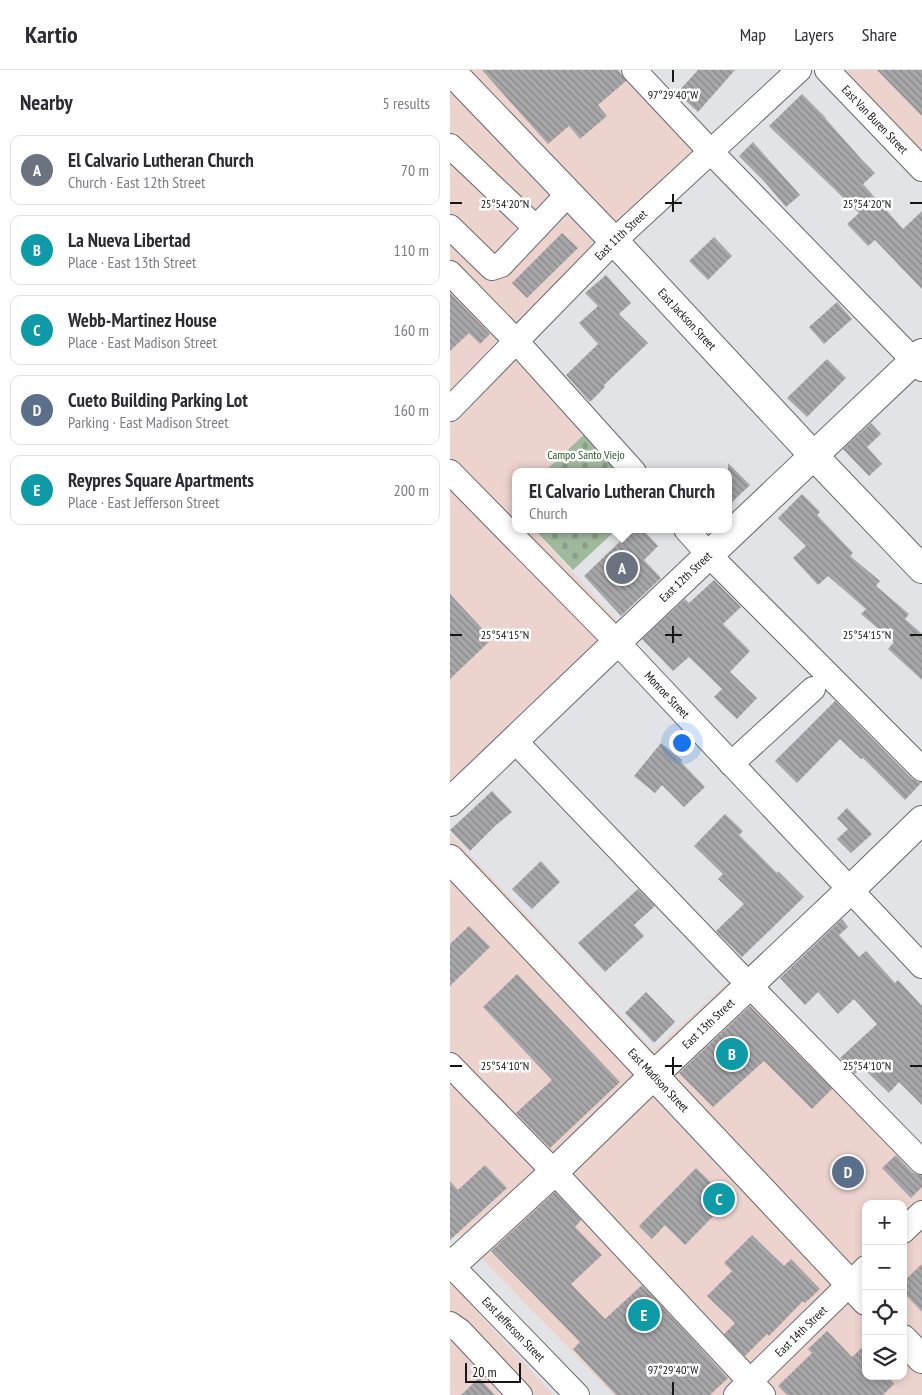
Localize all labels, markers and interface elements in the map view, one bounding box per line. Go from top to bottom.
text: Kartio [25,19,78,50]
text: Map [740,23,766,46]
text: Layers [794,23,834,46]
text: Share [862,23,897,46]
street label: East Van Buren Street [839,82,912,157]
text: 97°29'40"W [648,87,698,102]
text: Nearby [20,89,73,116]
text: 5 results [383,93,430,113]
text: El Calvario Lutheran Church [68,148,254,172]
text: A [33,160,41,180]
text: 70 m [401,160,429,180]
text: Church · East 12th Street [68,172,205,192]
text: 25°54'20"N [481,196,529,211]
text: 25°54'20"N [843,196,891,211]
street label: East 11th Street [591,206,651,263]
text: La Nueva Libertad [68,228,191,252]
text: B [33,240,41,260]
text: 110 m [394,240,429,260]
text: Place · East 13th Street [68,252,196,272]
street label: East Jackson Street [655,285,720,353]
text: Webb-Martinez House [68,308,217,332]
text: C [33,320,41,340]
text: 160 m [394,320,429,340]
text: Place · East Madison Street [68,332,217,352]
text: Cueto Building Parking Lot [68,388,248,412]
text: D [33,400,41,420]
text: 160 m [394,400,429,420]
text: Parking · East Madison Street [68,412,229,432]
park label: Campo Santo Viejo [547,447,625,462]
text: Reypres Square Apartments [68,468,254,492]
popup [512,468,732,533]
text: El Calvario Lutheran Church [529,479,715,503]
text: E [34,480,40,500]
text: 200 m [394,480,429,500]
text: Place · East Jefferson Street [68,492,219,512]
text: Church [529,503,568,523]
street label: East 12th Street [656,548,715,605]
pin: A [606,549,638,587]
text: 25°54'15"N [481,627,529,642]
text: 25°54'15"N [843,627,891,642]
street label: Monroe Street [642,668,693,722]
your location [669,730,695,756]
street label: East 13th Street [679,994,738,1052]
pin: B [716,1035,748,1073]
street label: East Madison Street [625,1045,693,1116]
text: 25°54'10"N [481,1058,529,1073]
text: 25°54'10"N [843,1058,891,1073]
pin: D [832,1153,864,1191]
pin: C [703,1180,735,1218]
map controls [862,1200,907,1380]
button: + [862,1200,907,1245]
button: − [862,1245,907,1290]
button: locate [862,1290,907,1335]
street label: East Jefferson Street [479,1294,549,1365]
pin: E [628,1296,660,1334]
street label: East 14th Street [772,1302,830,1360]
button: layers [862,1335,907,1380]
scale bar [465,1360,521,1383]
text: 97°29'40"W [648,1362,698,1377]
text: 20 m [472,1363,497,1381]

